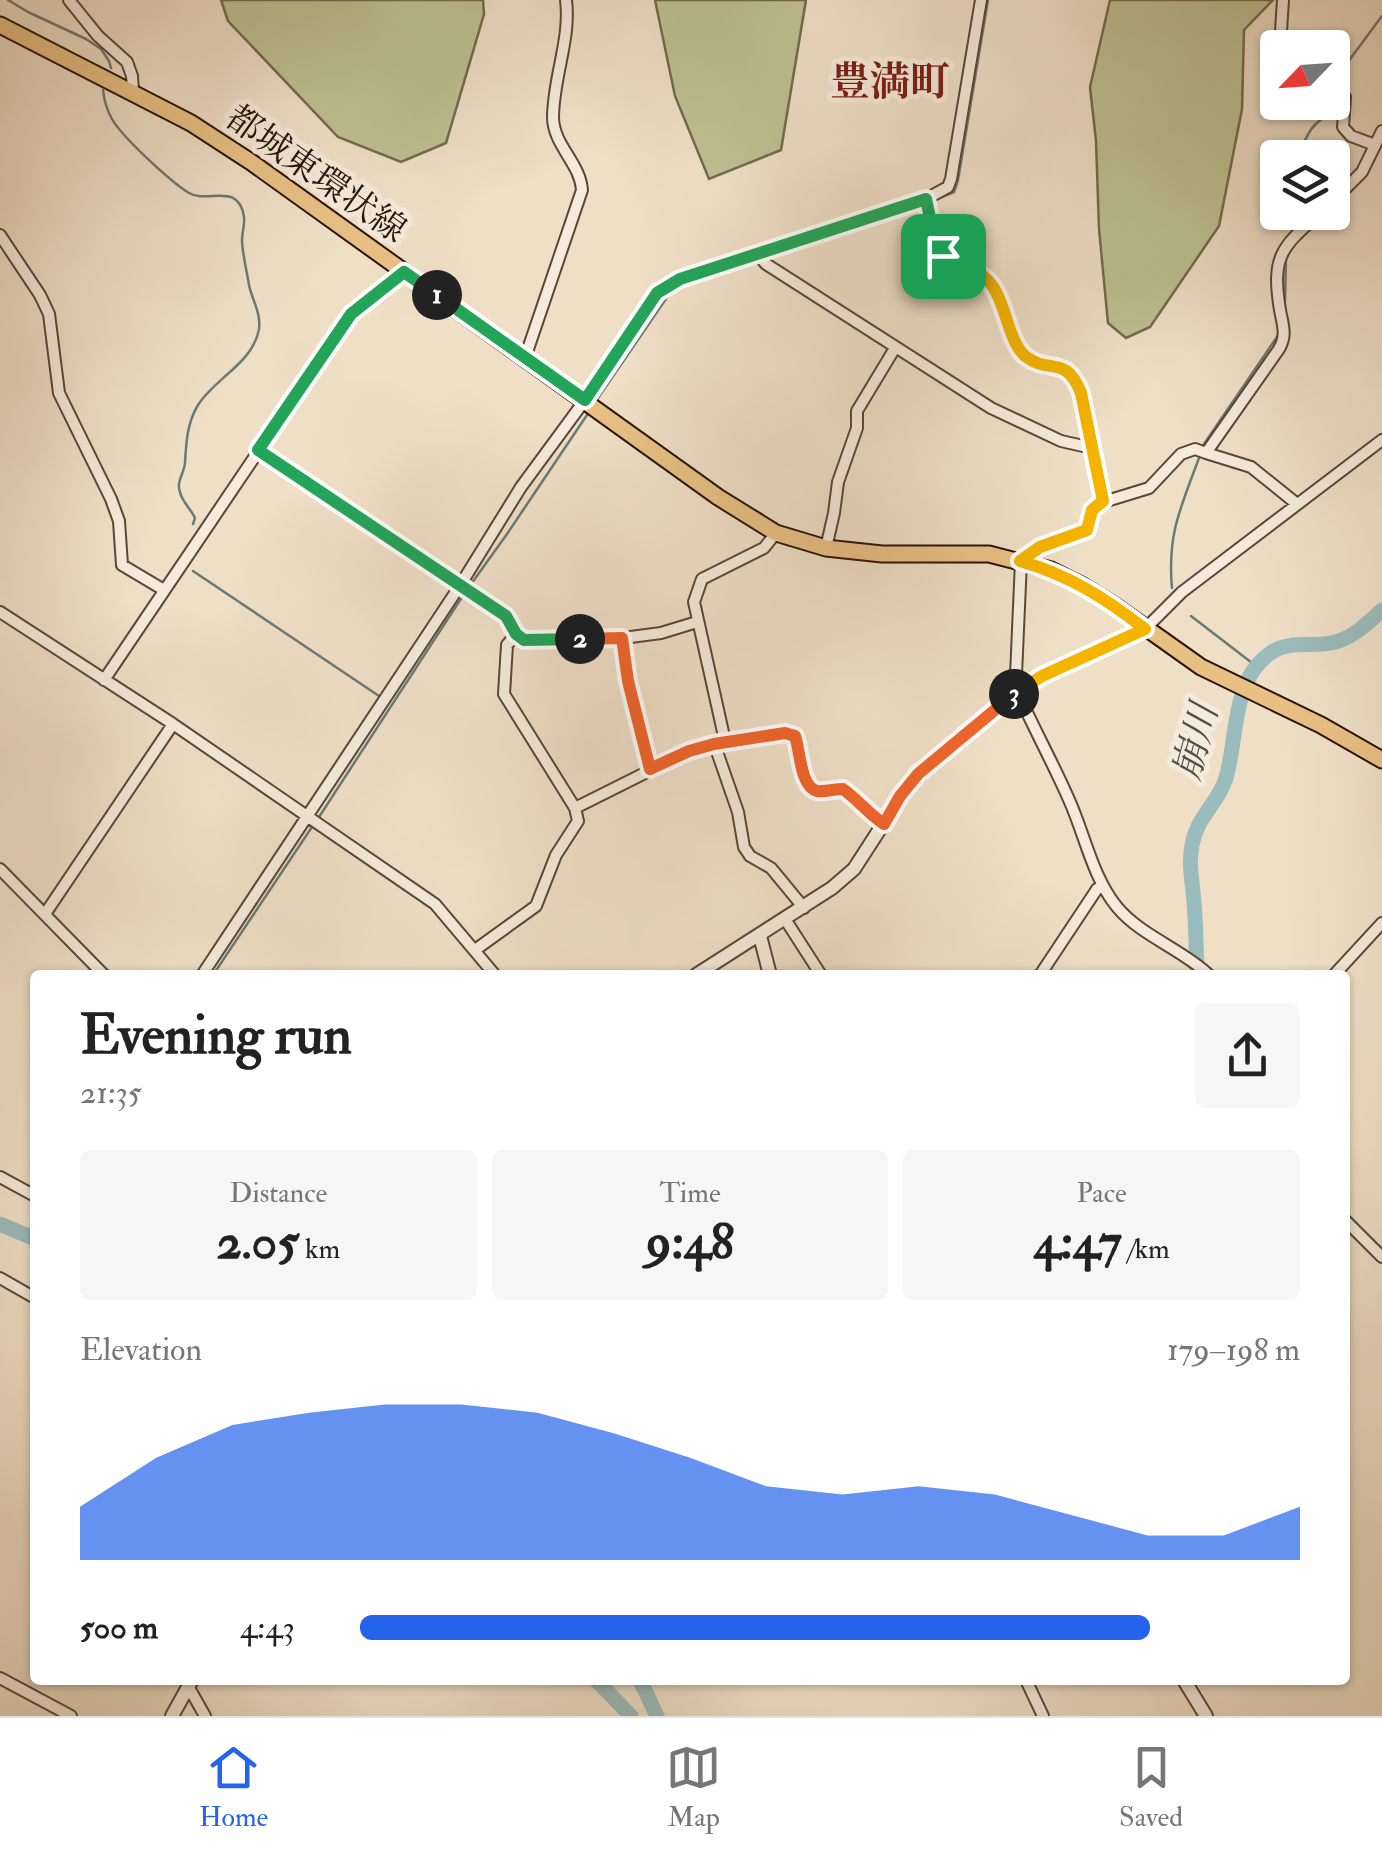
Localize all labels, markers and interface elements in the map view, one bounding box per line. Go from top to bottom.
north arrow [1260,30,1350,120]
map controls [1260,30,1350,230]
district label: 豊満町 [830,57,950,108]
street label: 都城東環状線 [217,96,415,252]
button: layers [1260,140,1350,230]
pin [901,214,986,299]
icon: arrive [916,229,971,284]
pin: 1 [412,270,462,320]
text: 1 [432,277,442,312]
pin: 2 [555,614,605,664]
text: 2 [573,621,587,656]
pin: 3 [989,669,1039,719]
text: 3 [1009,676,1019,711]
water label: 崩川 [1163,695,1230,785]
text: Evening run [80,1001,352,1070]
button: share [1195,1003,1300,1108]
text: 21:35 [80,1073,142,1113]
text: Distance [229,1176,327,1211]
text: Time [659,1176,721,1211]
text: Pace [1077,1176,1127,1211]
text: 2.05 [217,1211,299,1274]
text: 9:48 [646,1211,734,1274]
text: 4:47 [1034,1211,1122,1274]
text: km [299,1232,340,1267]
text: /km [1122,1232,1170,1267]
text: Elevation [80,1330,202,1370]
text: 179–198 m [1167,1330,1300,1370]
text: 500 m [80,1608,158,1648]
text: 4:43 [240,1608,295,1648]
tab: Home [199,1740,268,1835]
tab: Map [666,1740,721,1835]
tab: Saved [1119,1740,1183,1835]

